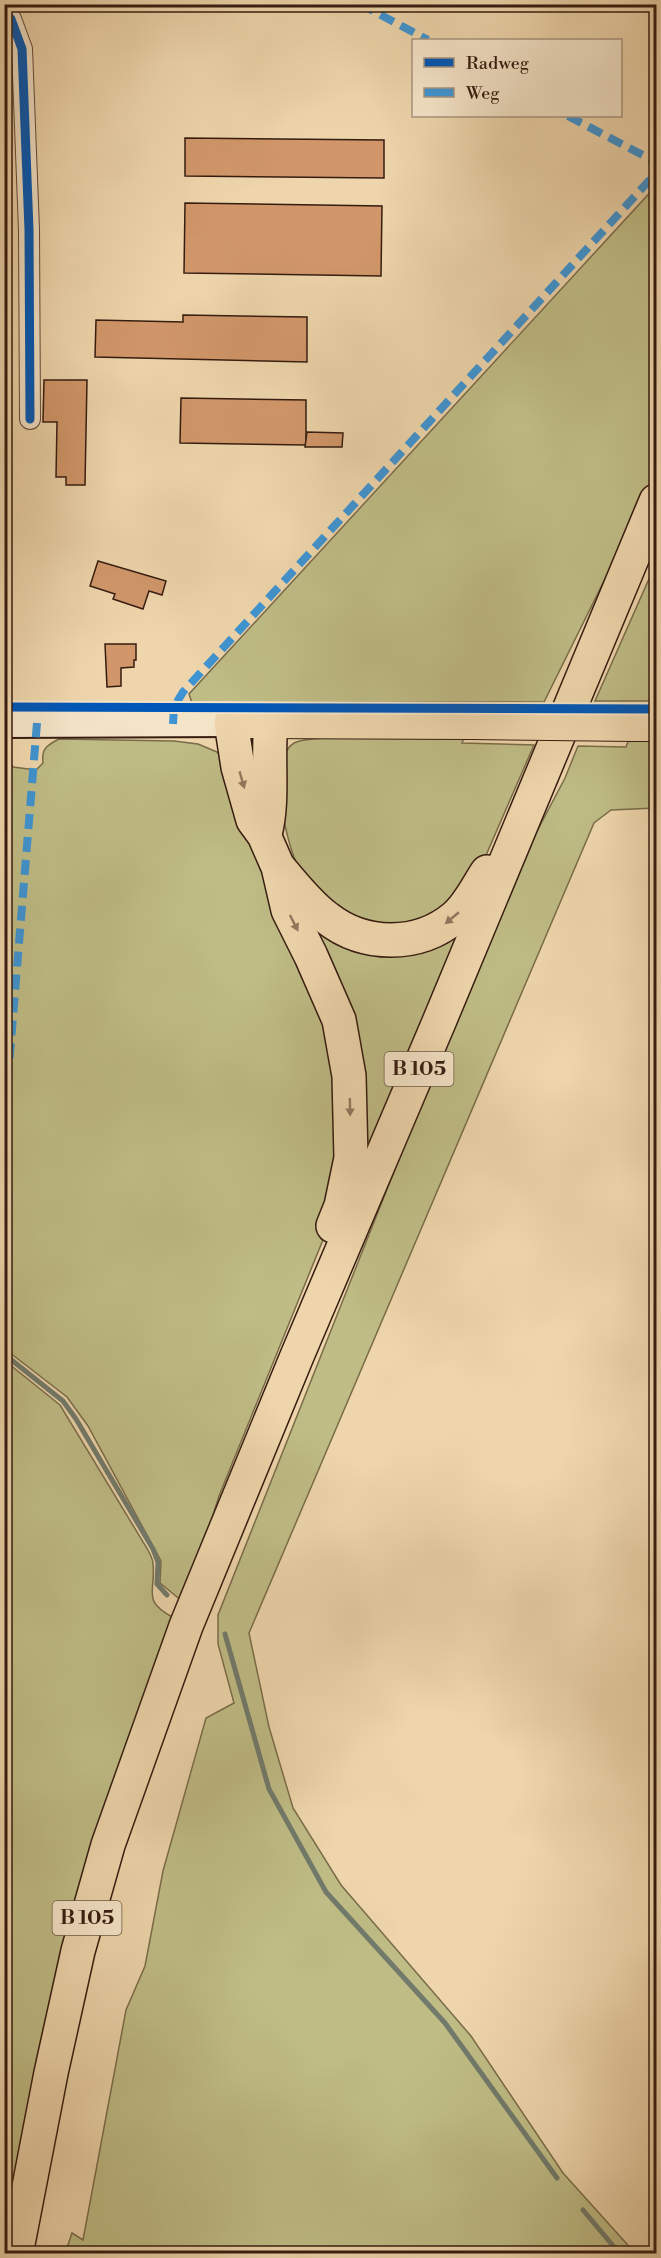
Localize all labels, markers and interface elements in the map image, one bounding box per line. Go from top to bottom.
legend [412,39,622,117]
text: Radweg [466,52,530,75]
text: Weg [465,82,500,105]
one-way arrow [238,771,247,789]
one-way arrow [444,911,460,924]
one-way arrow [290,914,299,931]
road number: B 105 [384,1052,454,1086]
one-way arrow [345,1098,355,1117]
road number: B 105 [52,1901,122,1935]

